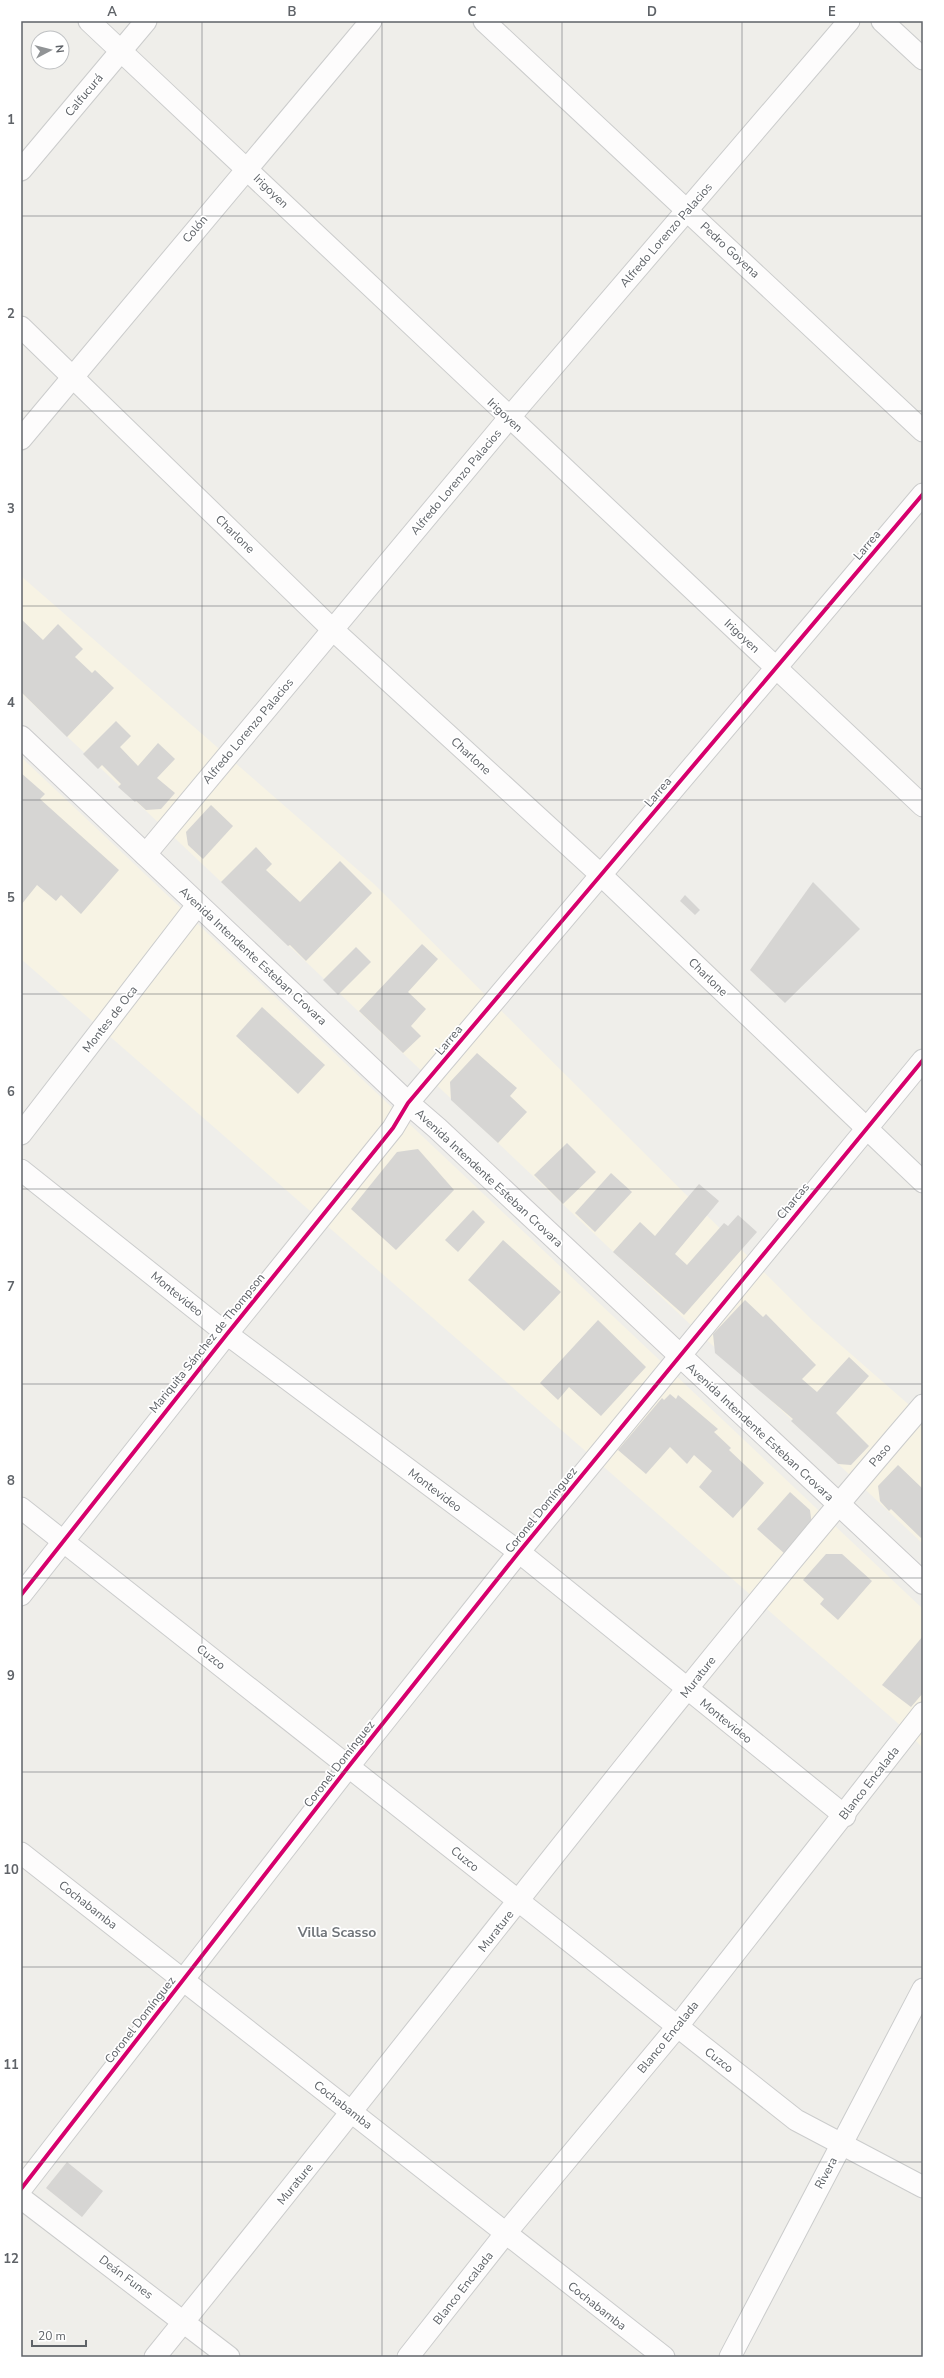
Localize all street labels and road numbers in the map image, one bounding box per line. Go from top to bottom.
street label: Calfucurá [61,70,107,120]
street label: Irigoyen [250,170,292,212]
street label: Alfredo Lorenzo Palacios [616,179,716,291]
street label: Colón [179,212,211,246]
street label: Pedro Goyena [697,218,763,282]
street label: Irigoyen [484,394,526,436]
street label: Alfredo Lorenzo Palacios [407,425,505,538]
street label: Charlone [212,511,258,557]
street label: Larrea [850,527,884,563]
street label: Irigoyen [721,615,763,657]
street label: Alfredo Lorenzo Palacios [199,674,297,787]
street label: Charlone [447,734,495,778]
street label: Larrea [641,774,675,810]
street label: Avenida Intendente Esteban Crovara [176,883,330,1029]
street label: Charlone [685,954,731,1000]
street label: Montes de Oca [79,982,141,1056]
street label: Larrea [432,1022,466,1058]
street label: Avenida Intendente Esteban Crovara [412,1105,566,1251]
street label: Charcas [773,1179,813,1223]
street label: Montevideo [147,1268,207,1320]
street label: Mariquita Sánchez de Thompson [146,1270,268,1416]
street label: Avenida Intendente Esteban Crovara [683,1359,837,1505]
street label: Paso [865,1440,895,1470]
street label: Coronel Domínguez [501,1463,581,1556]
street label: Montevideo [405,1465,465,1516]
street label: Cuzco [193,1641,229,1673]
street label: Murature [677,1653,719,1701]
street label: Montevideo [696,1695,756,1747]
street label: Coronel Domínguez [300,1717,378,1811]
street label: Blanco Encalada [835,1743,903,1823]
street label: Cuzco [447,1843,483,1876]
street label: Cochabamba [55,1877,121,1933]
street label: Murature [475,1907,517,1955]
street label: Coronel Domínguez [101,1973,179,2067]
street label: Blanco Encalada [634,1997,702,2077]
street label: Cuzco [701,2044,737,2076]
street label: Cochabamba [310,2077,376,2133]
street label: Rivera [811,2154,841,2192]
street label: Murature [273,2160,317,2208]
street label: Blanco Encalada [429,2248,497,2328]
street label: Deán Funes [96,2251,156,2303]
street label: Cochabamba [564,2278,630,2334]

